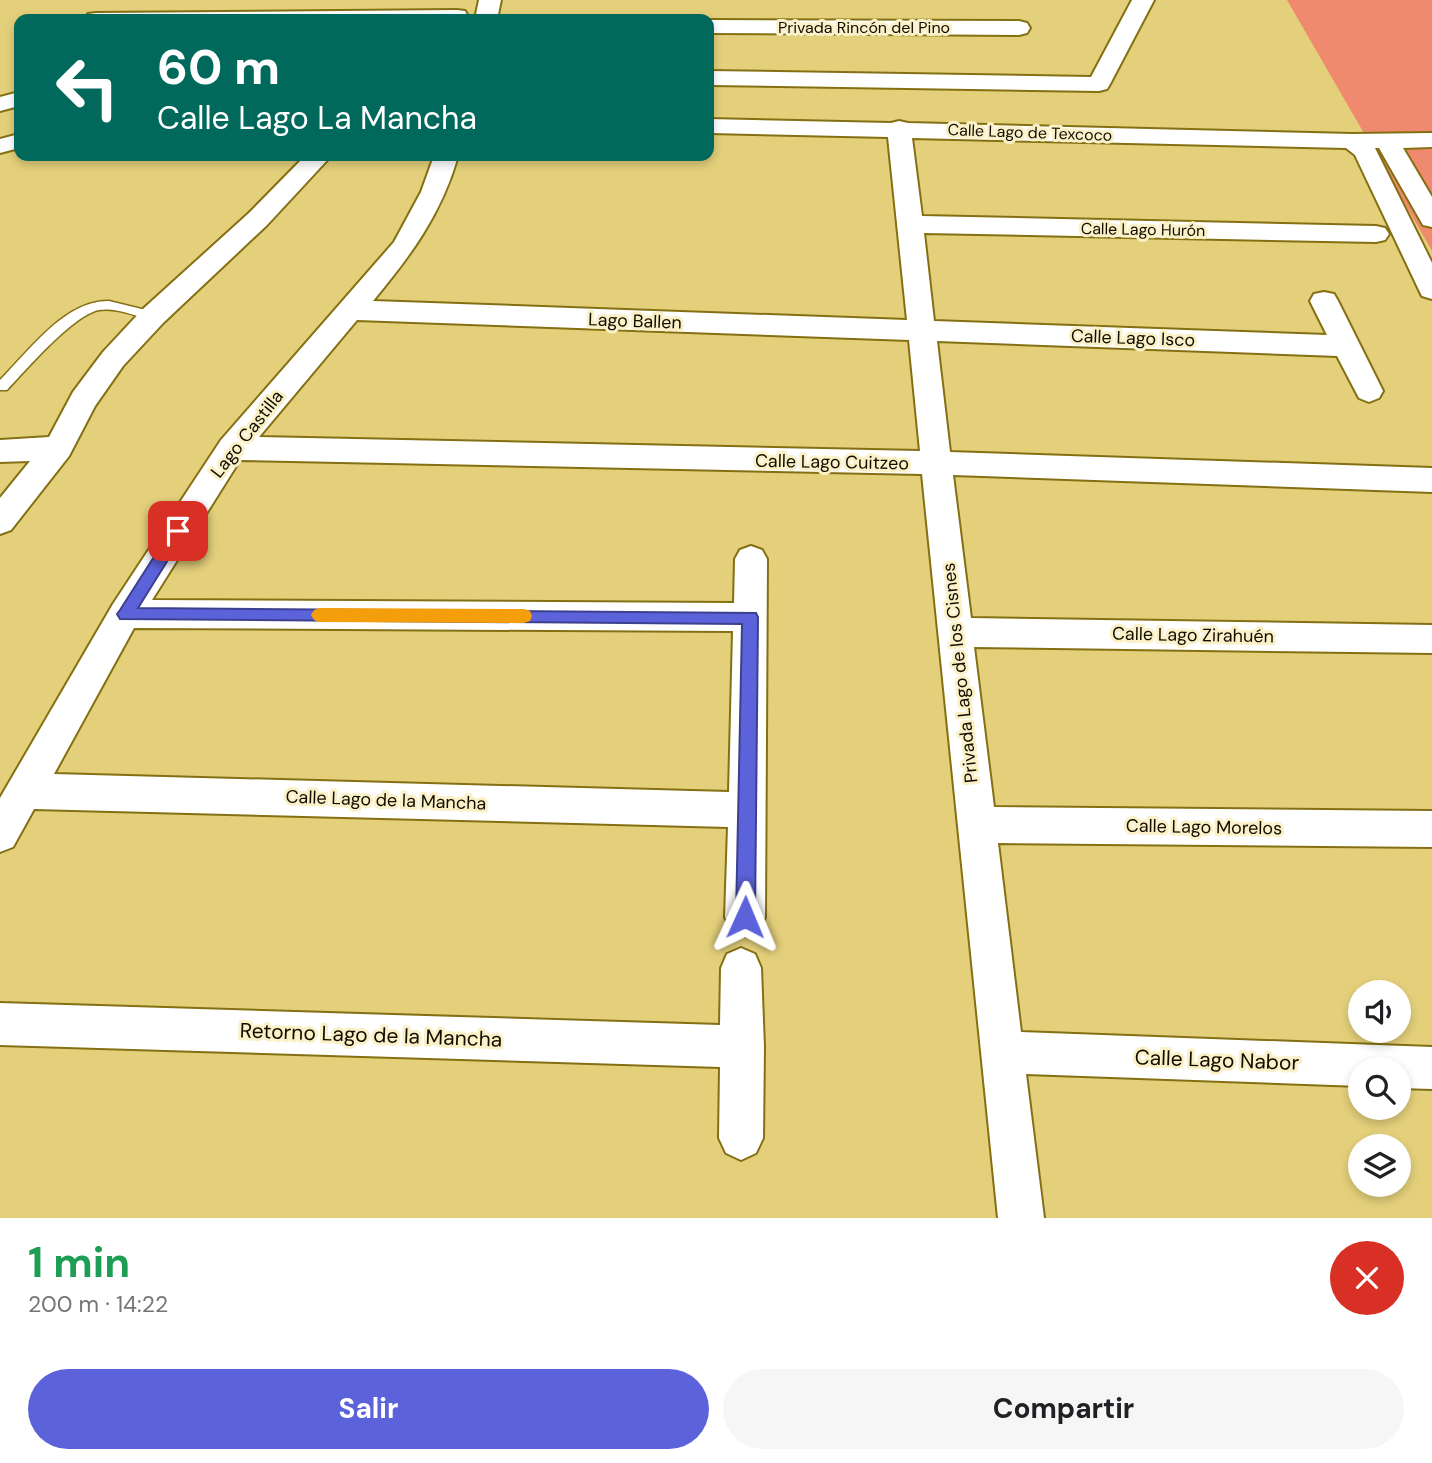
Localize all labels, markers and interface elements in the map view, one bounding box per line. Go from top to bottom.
street label: Privada Rincón del Pino [778,17,950,38]
text: 60 m [157,35,280,99]
icon: left [42,42,133,133]
text: Calle Lago La Mancha [157,97,477,139]
street label: Calle Lago de Texcoco [947,119,1113,146]
street label: Calle Lago Hurón [1081,218,1205,241]
street label: Lago Ballen [588,307,682,335]
street label: Calle Lago Isco [1070,324,1196,352]
street label: Lago Castilla [205,385,289,483]
street label: Calle Lago Cuitzeo [755,449,909,475]
pin [148,501,208,561]
icon: arrive [159,512,197,550]
street label: Privada Lago de los Cisnes [937,562,983,784]
street label: Calle Lago Zirahuén [1112,622,1274,648]
street label: Calle Lago de la Mancha [285,785,487,815]
street label: Calle Lago Morelos [1126,814,1282,840]
position arrow [708,880,782,954]
map controls [1348,980,1411,1197]
button: sound [1348,980,1411,1043]
street label: Retorno Lago de la Mancha [239,1016,503,1054]
street label: Calle Lago Nabor [1134,1043,1300,1077]
button: search [1348,1057,1411,1120]
button: layers [1348,1134,1411,1197]
text: 1 min [28,1235,130,1290]
button: close [1330,1241,1404,1315]
text: 200 m · 14:22 [28,1289,168,1319]
button: Salir [28,1369,709,1449]
button: Compartir [723,1369,1404,1449]

